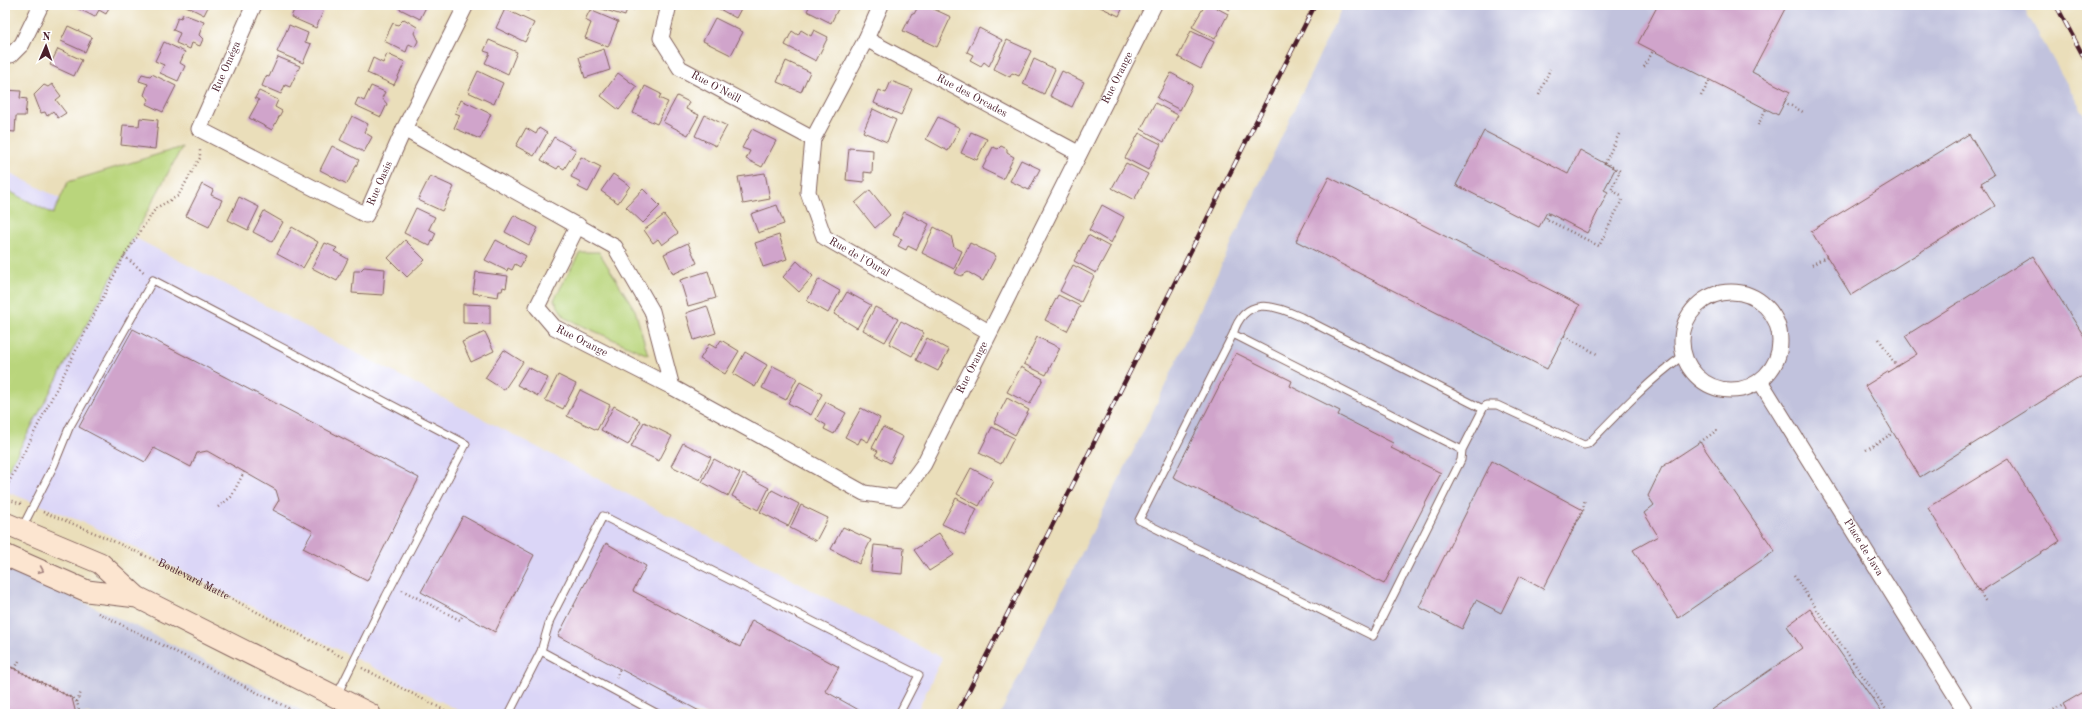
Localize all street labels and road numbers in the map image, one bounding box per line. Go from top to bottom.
street label: Rue Oméga [211,39,243,94]
street label: Rue Orange [1100,50,1135,106]
street label: Rue O'Neill [689,69,743,105]
street label: Rue des Orcades [934,72,1009,119]
street label: Rue Oasis [365,159,395,207]
street label: Rue de l'Oural [827,236,891,279]
street label: Rue Orange [554,323,609,359]
street label: Rue Orange [955,340,990,395]
street label: Place de Java [1842,517,1886,578]
street label: Boulevard Matte [156,557,231,602]

